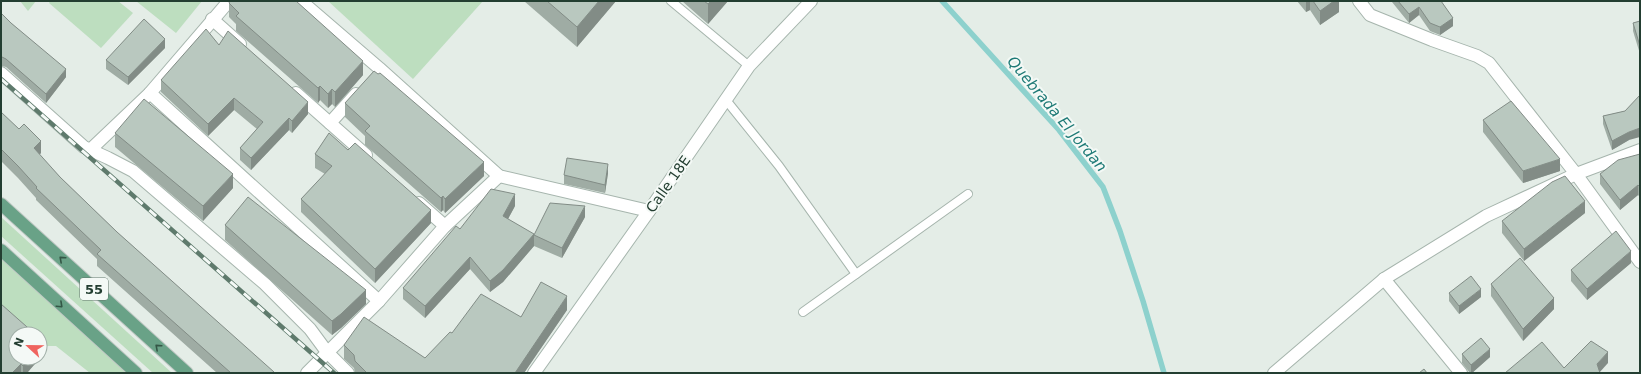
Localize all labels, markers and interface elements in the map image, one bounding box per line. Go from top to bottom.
water label: Quebrada El Jordan [1003,53,1111,175]
street label: Calle 18E [643,152,693,216]
one-way arrow [59,257,67,264]
road number: 55 [80,278,108,300]
one-way arrow [56,300,63,307]
north arrow [8,326,48,366]
text: N [11,336,27,349]
one-way arrow [155,344,163,351]

